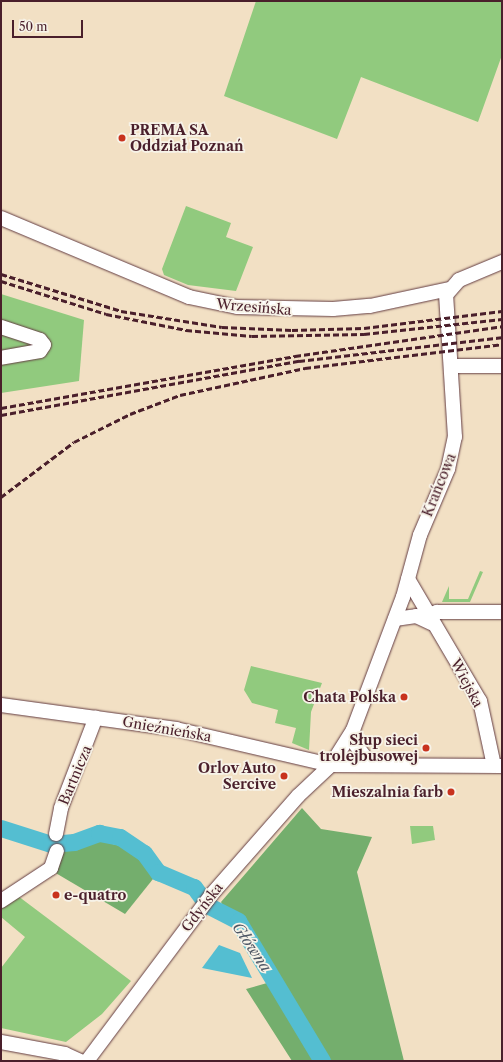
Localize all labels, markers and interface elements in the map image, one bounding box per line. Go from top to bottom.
scale bar [14,12,85,38]
text: 50 m [19,19,48,34]
place label: PREMA SA Oddział Poznań [130,122,244,154]
marker: PREMA SA Oddział Poznań [117,133,127,143]
street label: Wrzesińska [216,295,292,319]
street label: Krańcowa [419,451,459,519]
street label: Wiejska [447,656,487,710]
place label: Chata Polska [303,689,396,705]
marker: Chata Polska [399,692,409,702]
street label: Gnieźnieńska [121,713,213,745]
place label: Słup sieci trolejbusowej [320,732,418,764]
street label: Bartnicza [55,743,95,807]
marker: Słup sieci trolejbusowej [421,743,431,753]
place label: Orlov Auto Sercive [197,760,276,792]
marker: Orlov Auto Sercive [279,771,289,781]
place label: Mieszalnia farb [331,784,443,800]
marker: Mieszalnia farb [446,787,456,797]
street label: Gdyńska [178,879,226,935]
place label: e-quatro [64,887,126,903]
marker: e-quatro [51,890,61,900]
water label: Główna [229,919,275,975]

